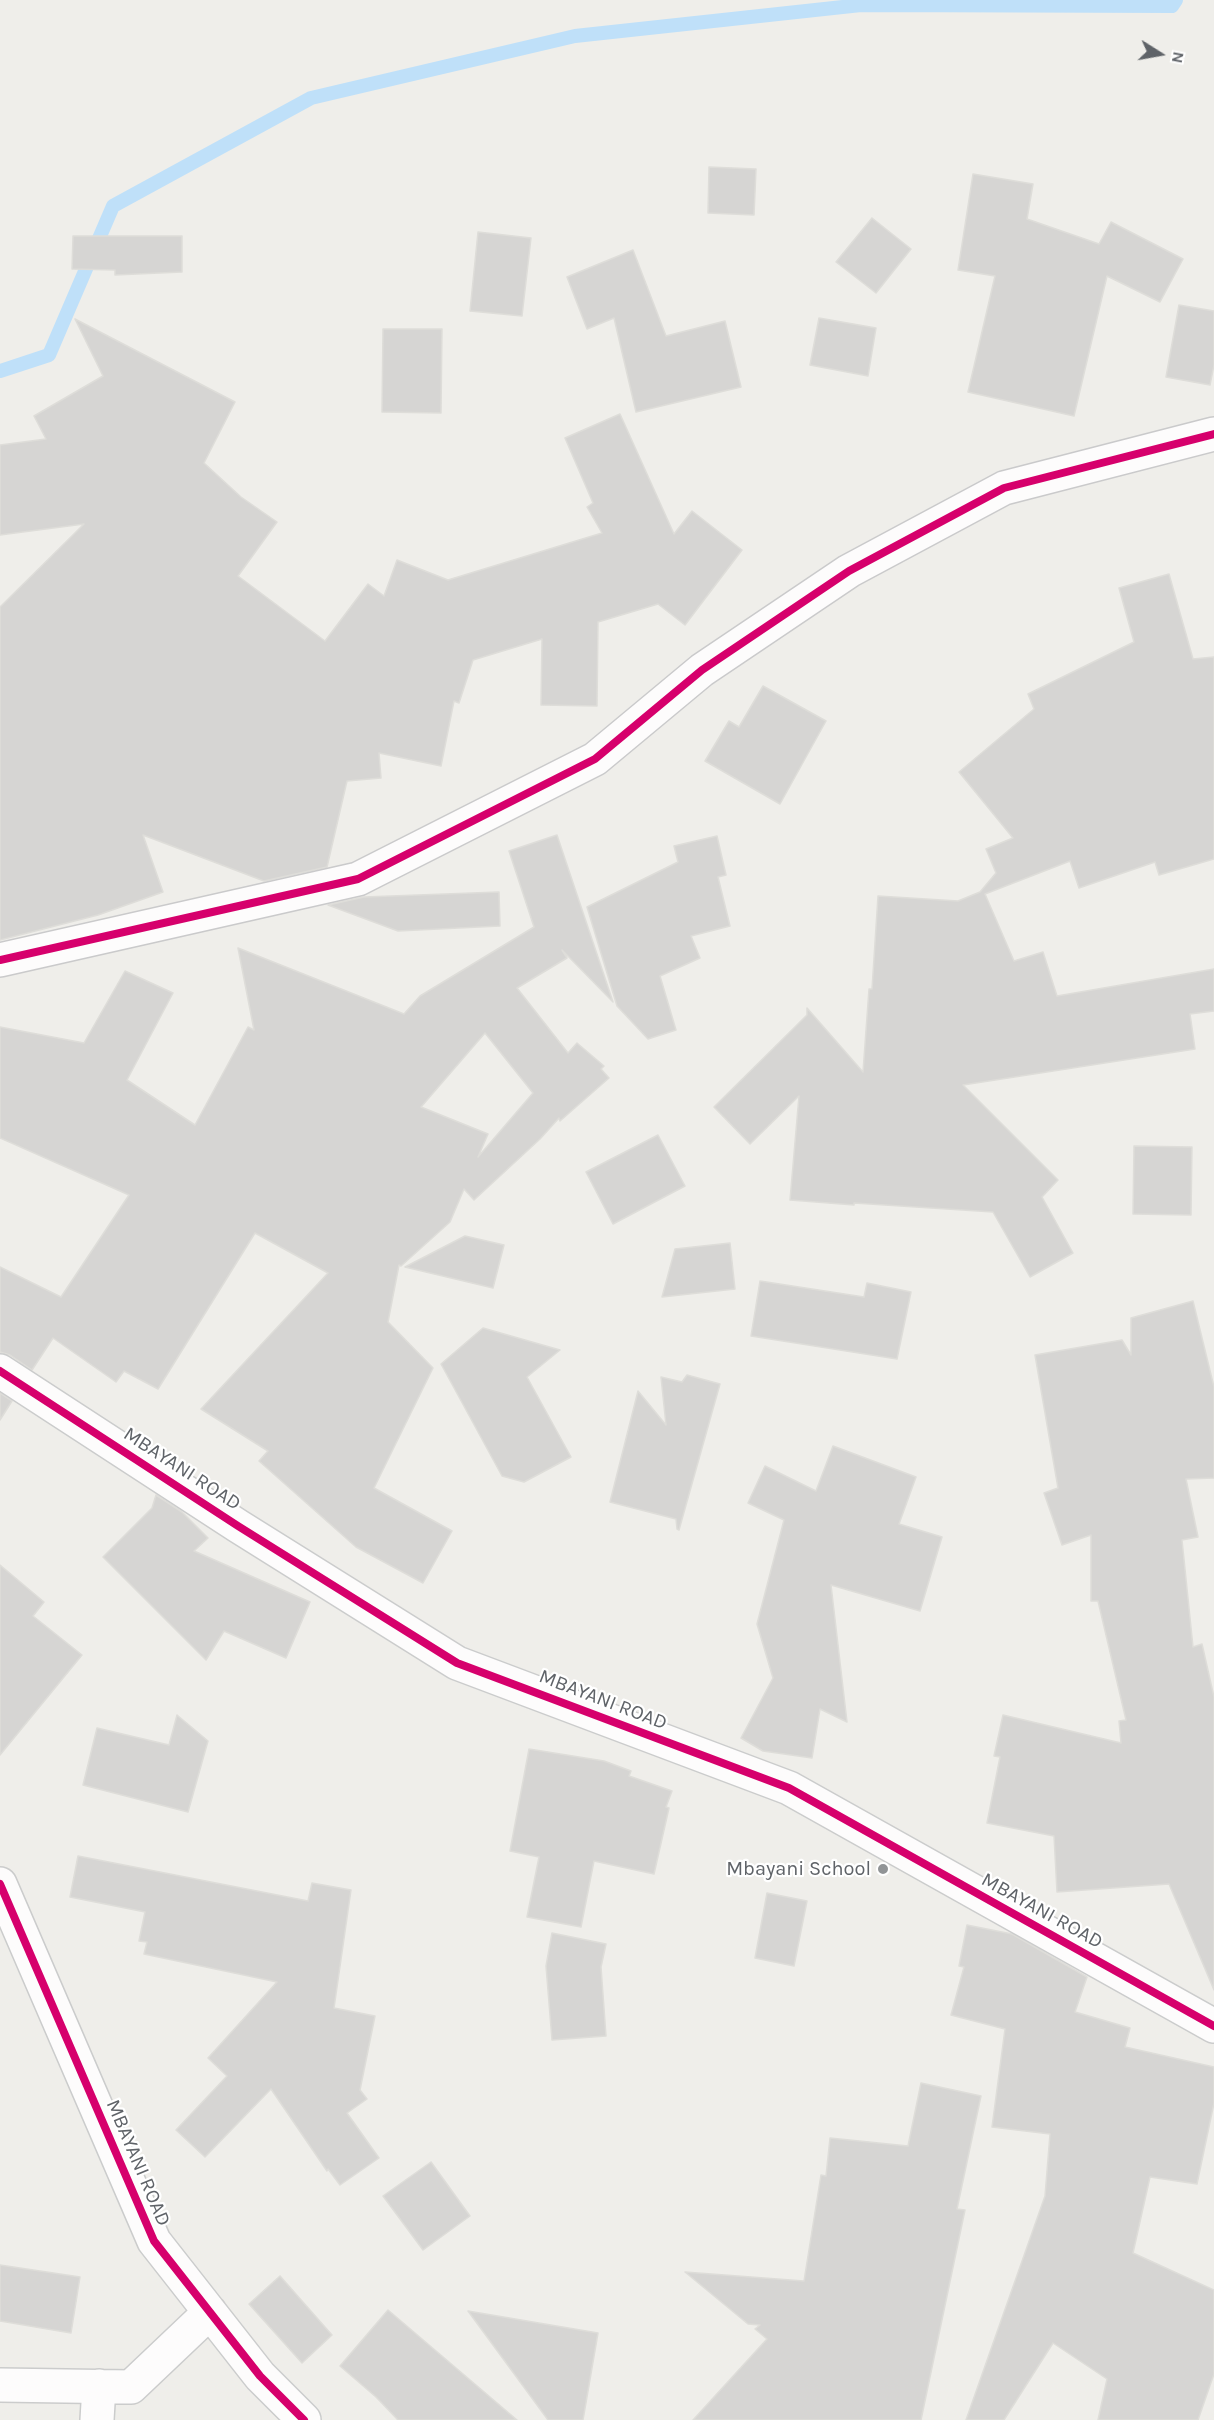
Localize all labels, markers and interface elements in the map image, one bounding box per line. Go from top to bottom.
north arrow [1130,24,1190,84]
text: N [1168,50,1189,65]
street label: MBAYANI ROAD [119,1422,245,1516]
street label: MBAYANI ROAD [536,1665,670,1735]
place label: Mbayani School [726,1857,871,1881]
marker: Mbayani School [876,1862,890,1876]
street label: MBAYANI ROAD [977,1868,1107,1954]
street label: MBAYANI ROAD [101,2096,175,2230]

